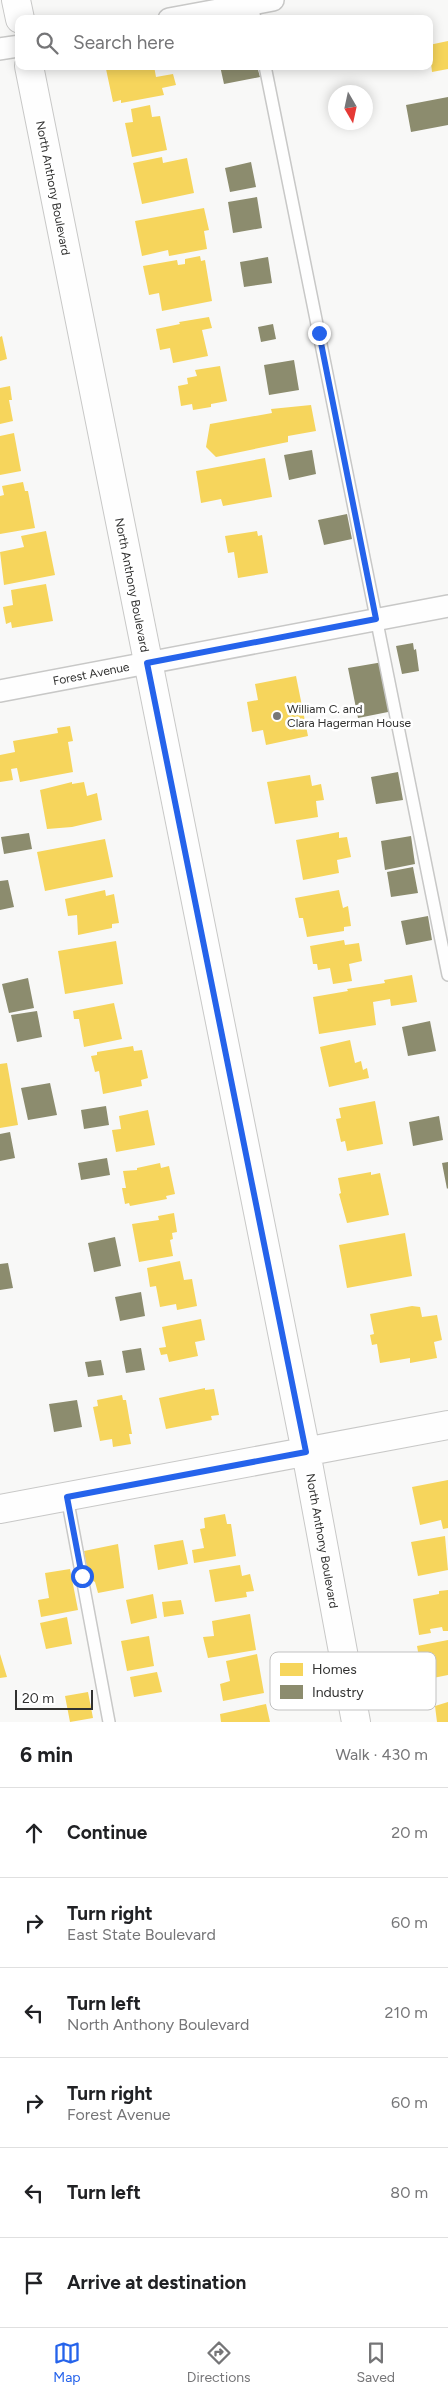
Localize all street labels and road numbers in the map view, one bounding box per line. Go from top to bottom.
street label: North Anthony Boulevard [33,120,73,256]
street label: North Anthony Boulevard [112,517,152,653]
street label: Forest Avenue [52,660,131,688]
street label: North Anthony Boulevard [303,1472,341,1610]

